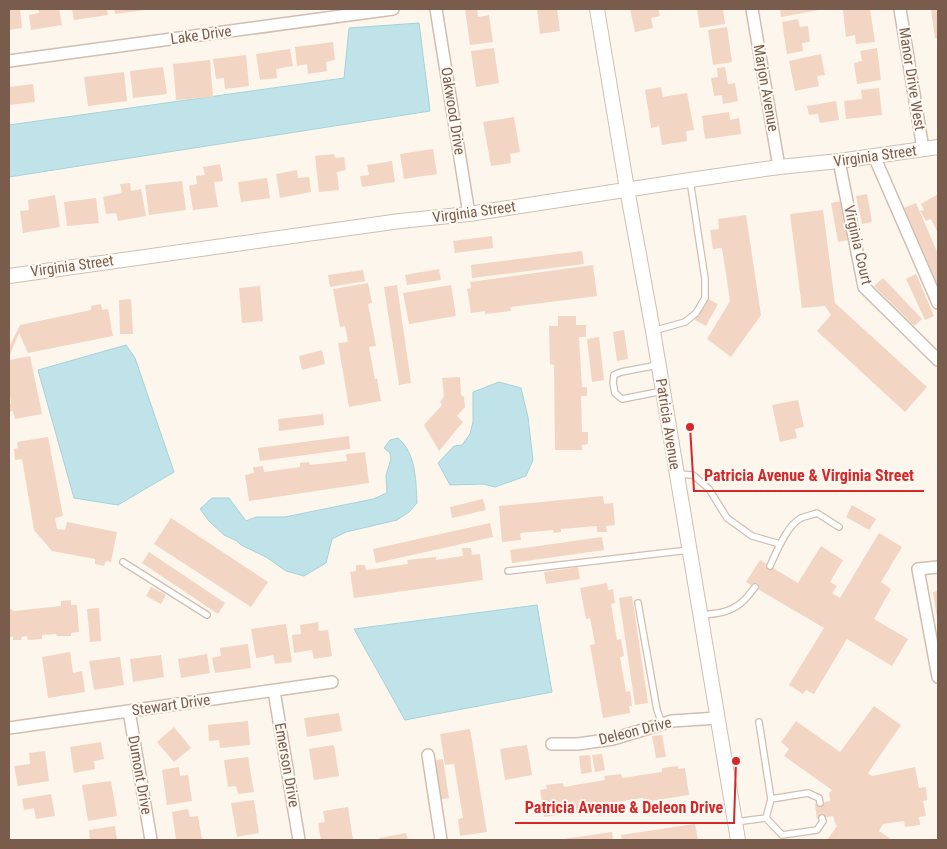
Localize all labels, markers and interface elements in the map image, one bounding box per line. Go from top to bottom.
street label: Lake Drive [169,22,233,48]
street label: Manor Drive West [895,26,929,132]
street label: Marjon Avenue [750,43,782,133]
street label: Oakwood Drive [437,66,469,156]
street label: Virginia Street [832,141,918,171]
street label: Virginia Street [431,197,517,227]
street label: Virginia Court [840,203,876,287]
street label: Virginia Street [29,251,115,281]
street label: Patricia Avenue [652,377,684,471]
callout: Patricia Avenue & Virginia Street [694,460,924,491]
text: Patricia Avenue & Virginia Street [704,466,914,485]
street label: Stewart Drive [131,691,211,719]
street label: Deleon Drive [597,713,673,749]
street label: Emerson Drive [271,721,303,809]
street label: Dumont Drive [124,734,156,816]
callout: Patricia Avenue & Deleon Drive [515,792,734,823]
text: Patricia Avenue & Deleon Drive [525,798,724,817]

